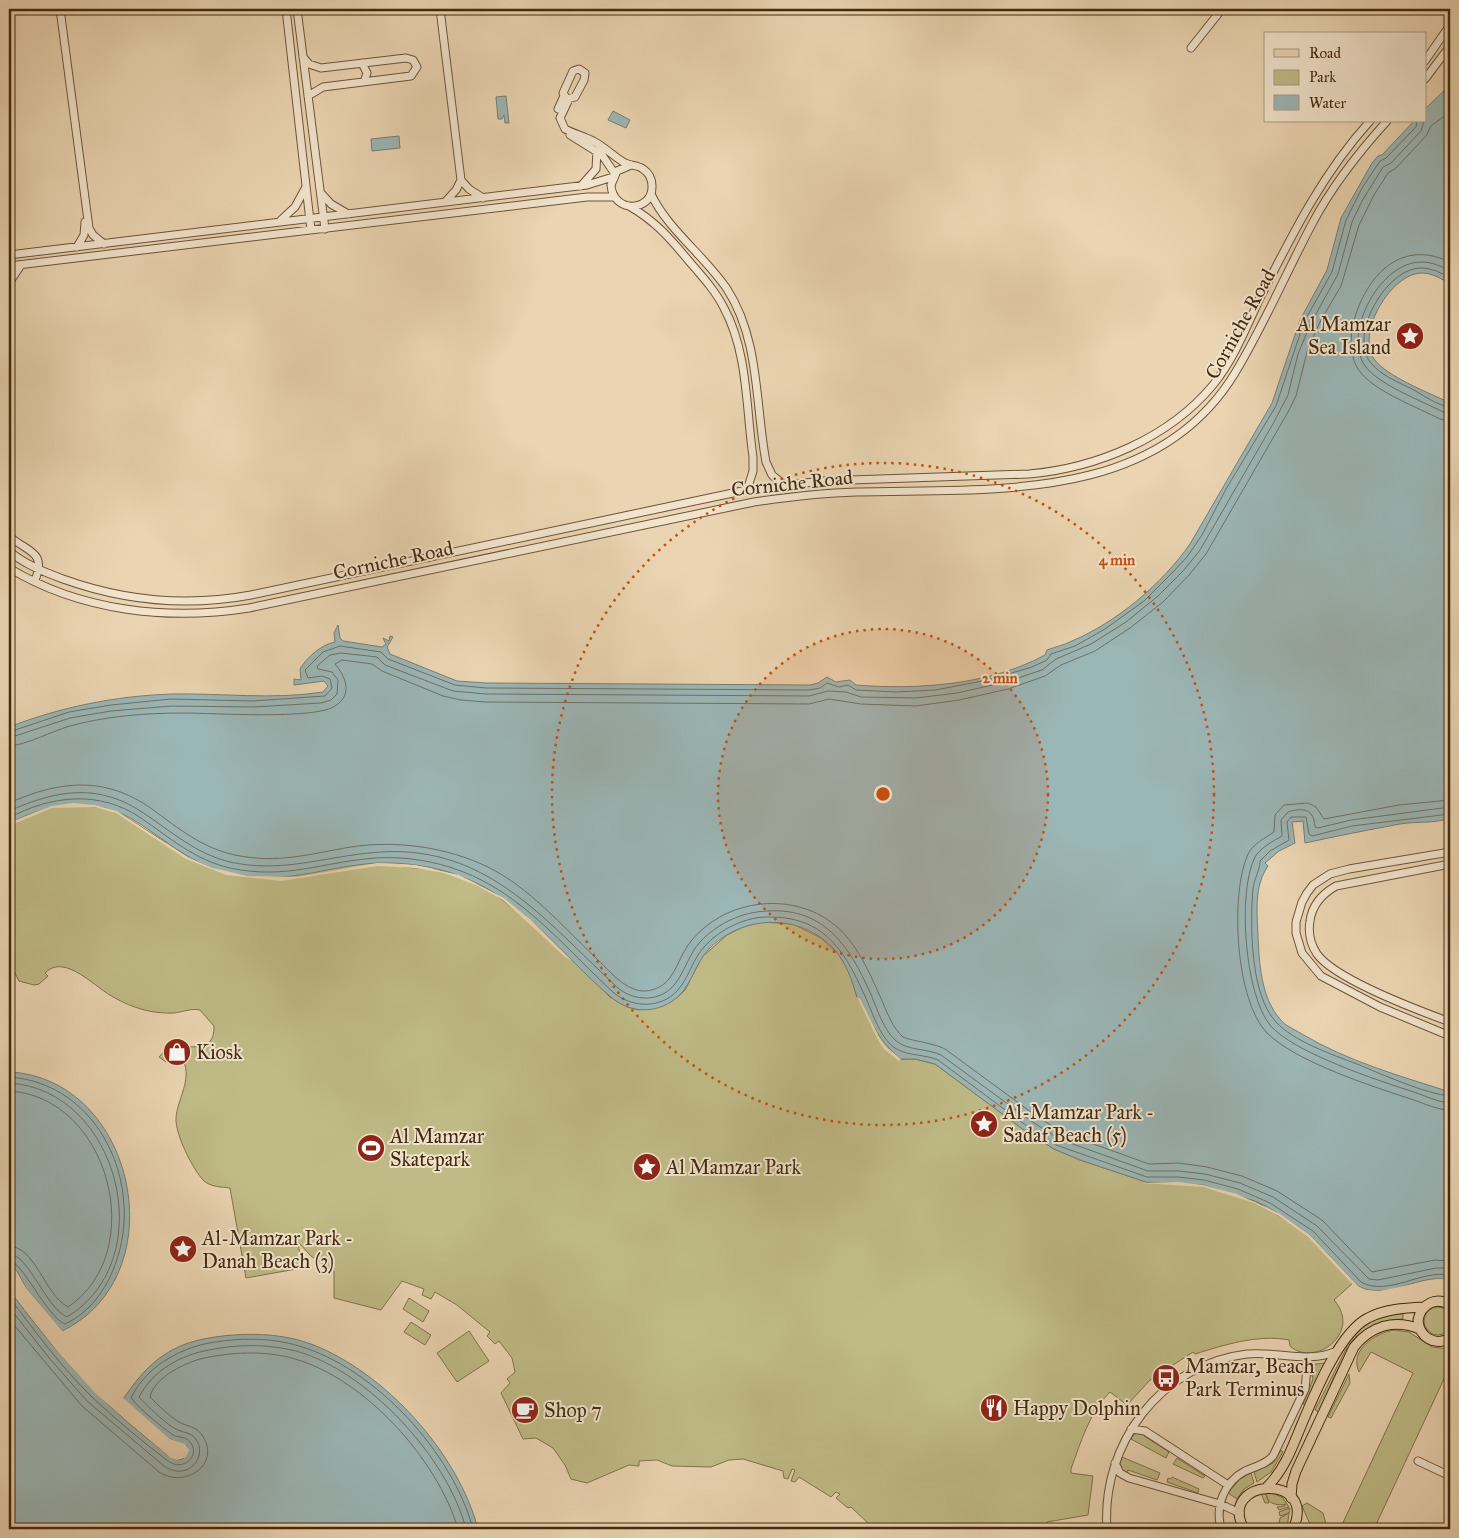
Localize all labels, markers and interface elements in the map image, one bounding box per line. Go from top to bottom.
legend [1264,32,1426,122]
text: Road [1309,44,1341,62]
text: Park [1309,68,1336,86]
text: Water [1309,94,1346,112]
street label: Corniche Road [1200,265,1280,383]
place label: Al Mamzar Sea Island [1296,312,1391,359]
place icon: Al Mamzar Sea Island [1395,321,1425,351]
street label: Corniche Road [730,465,854,501]
street label: Corniche Road [331,536,455,584]
text: 4 min [1099,551,1136,570]
text: 2 min [982,669,1019,687]
centre of rings [874,785,892,803]
shop icon: Kiosk [162,1037,192,1067]
place label: Kiosk [196,1040,243,1064]
place label: Al-Mamzar Park - Sadaf Beach (5) [1002,1100,1154,1148]
place icon: Al-Mamzar Park - Sadaf Beach (5) [969,1109,999,1139]
place label: Al Mamzar Skatepark [389,1124,485,1171]
sports icon: Al Mamzar Skatepark [356,1133,386,1163]
place icon: Al Mamzar Park [632,1152,662,1182]
place label: Al Mamzar Park [665,1155,801,1179]
place label: Al-Mamzar Park - Danah Beach (3) [201,1226,353,1274]
place icon: Al-Mamzar Park - Danah Beach (3) [168,1234,198,1264]
place label: Mamzar, Beach Park Terminus [1185,1354,1315,1401]
bus stop icon: Mamzar, Beach Park Terminus [1151,1363,1181,1393]
restaurant icon: Happy Dolphin [979,1393,1009,1423]
cafe icon: Shop 7 [510,1395,540,1425]
place label: Happy Dolphin [1013,1396,1141,1420]
place label: Shop 7 [544,1398,602,1422]

